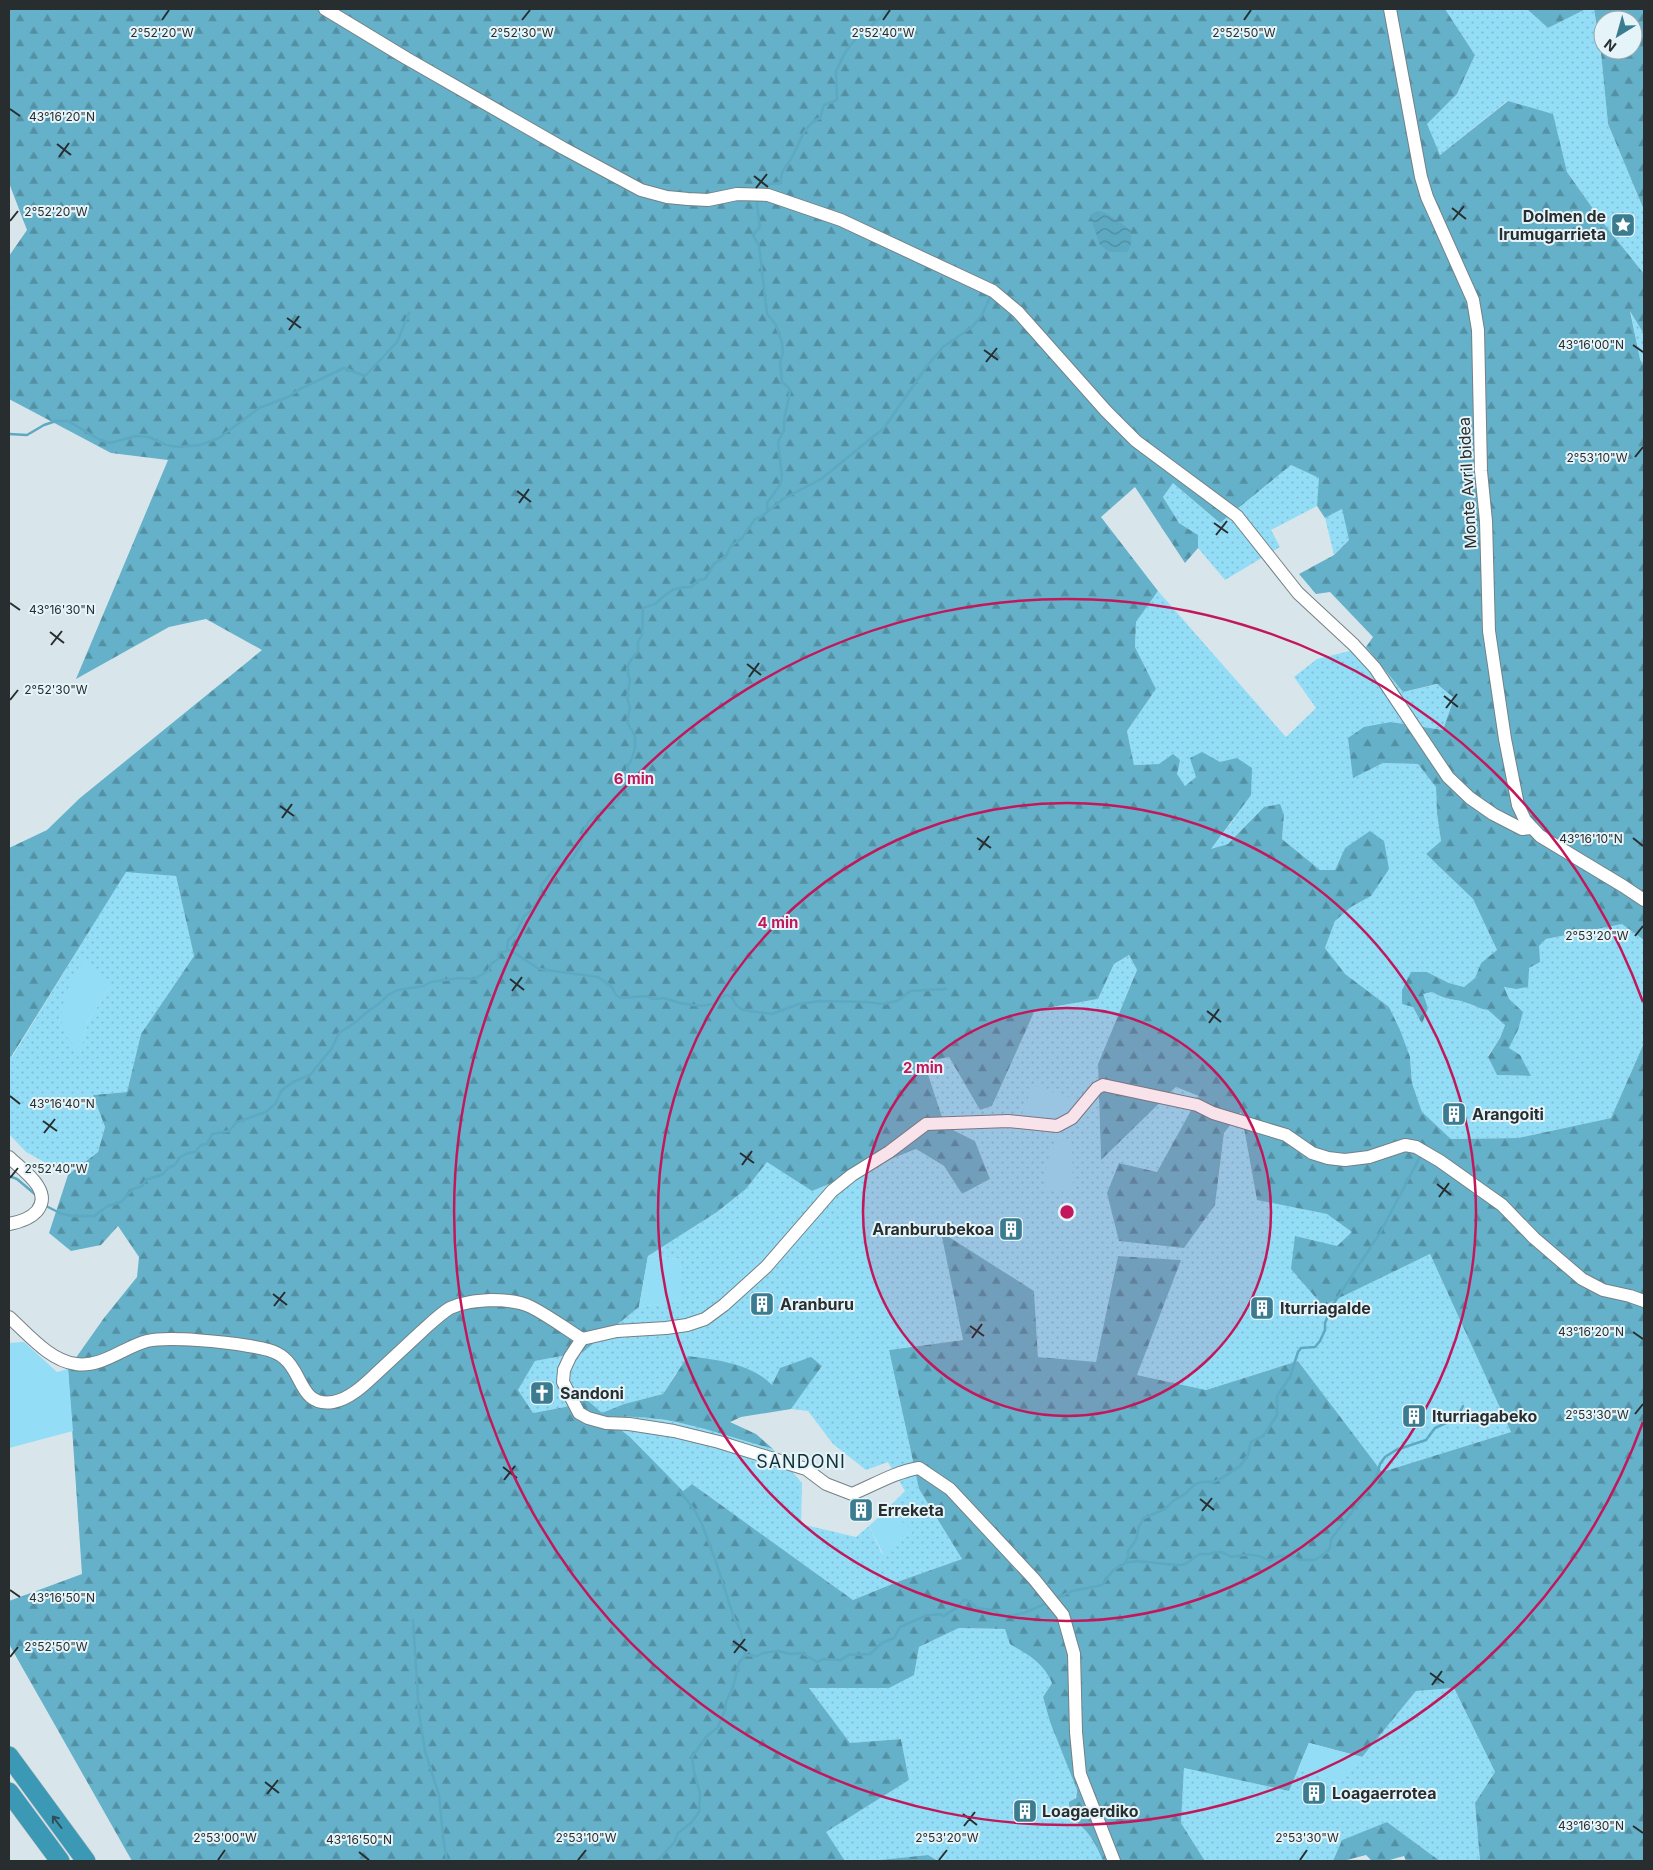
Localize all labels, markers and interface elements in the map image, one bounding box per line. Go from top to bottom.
north arrow [1593,10,1643,60]
text: 2°52'20"W [130,25,194,40]
text: 2°52'30"W [490,25,554,40]
text: 2°52'40"W [852,25,915,40]
text: 2°52'50"W [1212,25,1276,40]
text: N [1600,36,1619,56]
text: 43°16'20"N [29,109,95,124]
text: 2°52'20"W [24,204,88,219]
place label: Dolmen de Irumugarrieta [1499,206,1606,244]
place icon: Dolmen de Irumugarrieta [1610,212,1636,238]
text: 43°16'00"N [1558,337,1624,352]
street label: Monte Avril bidea [1454,417,1480,549]
text: 2°53'10"W [1567,450,1628,465]
text: 43°16'30"N [29,602,95,617]
text: 2°52'30"W [24,682,88,697]
text: 6 min [614,769,654,788]
text: 43°16'10"N [1559,831,1623,846]
text: 4 min [758,913,798,932]
text: 2°53'20"W [1565,928,1629,943]
text: 2 min [903,1058,943,1077]
text: 43°16'40"N [29,1096,95,1111]
building icon: Arangoiti [1441,1101,1467,1127]
place label: Arangoiti [1472,1104,1544,1124]
text: 2°52'40"W [25,1161,88,1176]
centre of rings [1058,1203,1076,1221]
building icon: Aranburubekoa [998,1216,1024,1242]
place label: Aranburubekoa [872,1219,994,1239]
building icon: Aranburu [749,1291,775,1317]
place label: Aranburu [780,1294,854,1314]
building icon: Iturriagalde [1249,1295,1275,1321]
place label: Iturriagalde [1280,1298,1371,1318]
text: 43°16'20"N [1558,1324,1624,1339]
church icon: Sandoni [529,1380,555,1406]
place label: Sandoni [560,1383,624,1403]
building icon: Iturriagabeko [1401,1403,1427,1429]
place label: Iturriagabeko [1432,1406,1537,1426]
text: 2°53'30"W [1565,1407,1629,1422]
district label: SANDONI [756,1451,846,1472]
building icon: Erreketa [848,1497,874,1523]
place label: Erreketa [878,1500,944,1520]
text: 43°16'50"N [29,1590,95,1605]
text: 2°52'50"W [24,1639,88,1654]
building icon: Loagaerrotea [1301,1780,1327,1806]
place label: Loagaerrotea [1332,1783,1436,1803]
building icon: Loagaerdiko [1012,1798,1038,1824]
place label: Loagaerdiko [1042,1801,1139,1821]
one-way arrow [51,1816,62,1829]
text: 43°16'30"N [1558,1818,1624,1833]
text: 2°53'00"W [193,1830,257,1845]
text: 2°53'10"W [556,1830,617,1845]
text: 2°53'20"W [915,1830,979,1845]
text: 2°53'30"W [1275,1830,1339,1845]
text: 43°16'50"N [326,1832,392,1847]

